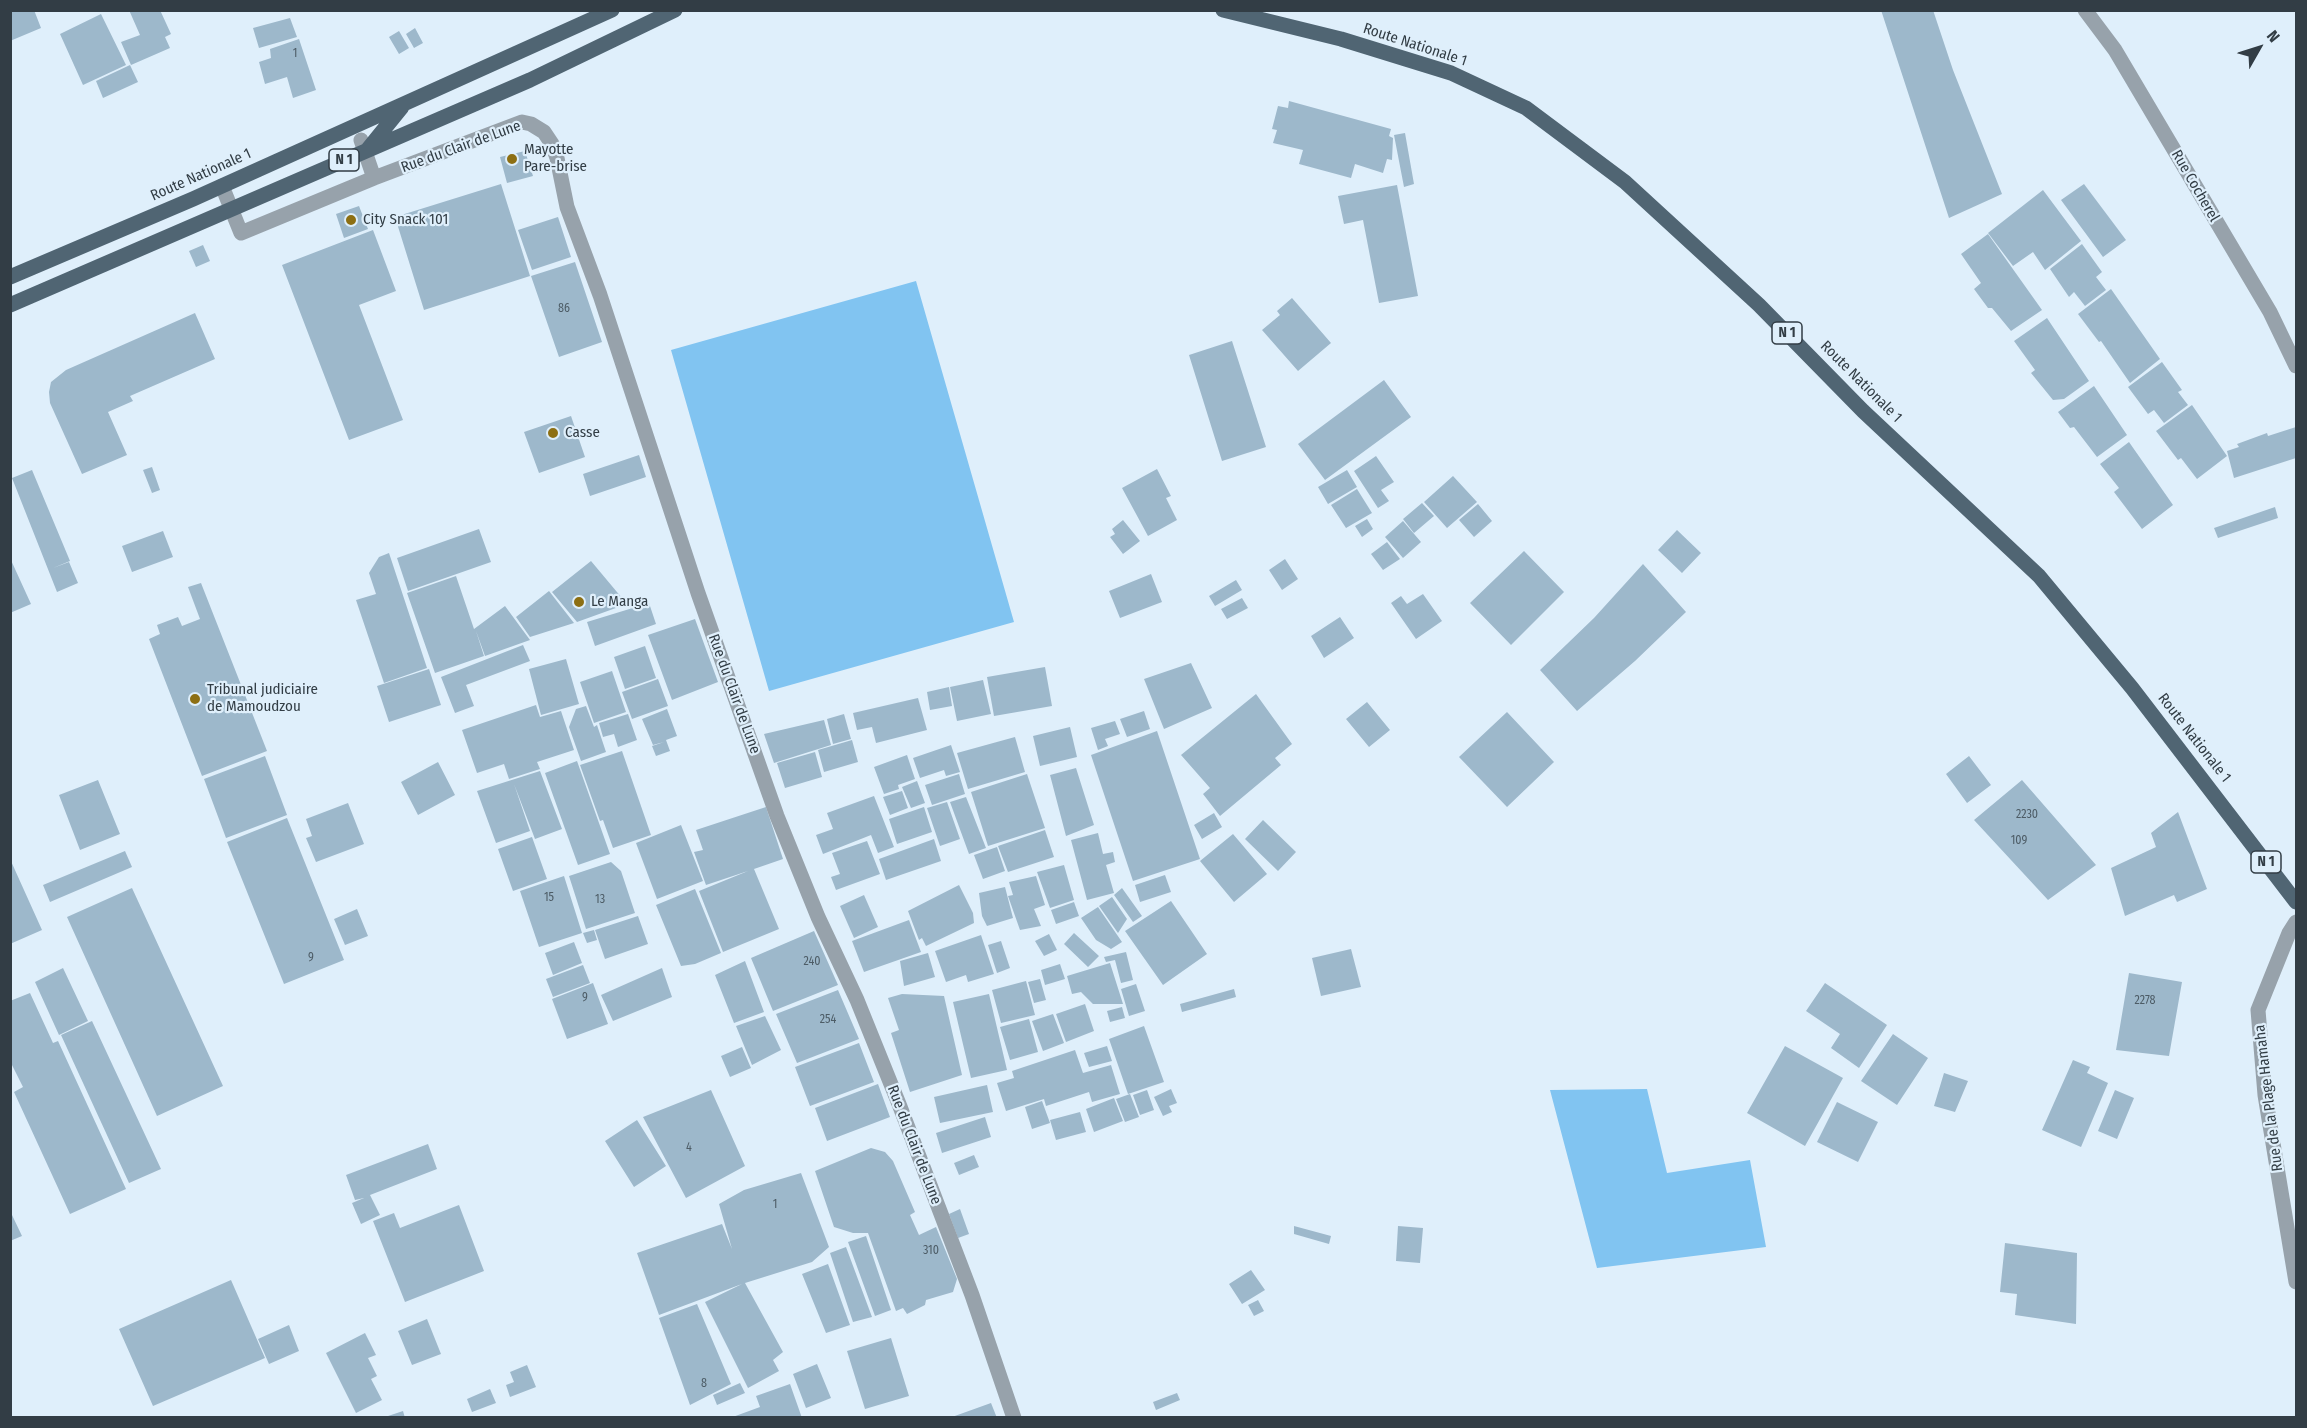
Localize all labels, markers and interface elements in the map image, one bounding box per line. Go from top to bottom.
north arrow [2229,18,2289,78]
street label: Route Nationale 1 [1361,20,1469,70]
text: N [2263,27,2284,46]
house number: 1 [293,47,297,61]
street label: Rue du Clair de Lune [399,117,523,177]
place label: Mayotte Pare-brise [524,141,587,176]
street label: Route Nationale 1 [148,145,254,205]
street label: Rue Cocherel [2167,147,2223,225]
road number: N 1 [329,149,359,171]
marker: Mayotte Pare-brise [505,152,519,166]
place label: City Snack 101 [363,211,448,229]
marker: City Snack 101 [344,213,358,227]
house number: 86 [558,302,570,316]
road number: N 1 [1772,322,1802,344]
street label: Route Nationale 1 [1816,337,1906,427]
place label: Casse [565,424,600,442]
marker: Casse [546,426,560,440]
place label: Le Manga [591,593,648,611]
marker: Le Manga [572,595,586,609]
street label: Rue du Clair de Lune [704,632,764,756]
place label: Tribunal judiciaire de Mamoudzou [207,681,318,716]
street label: Route Nationale 1 [2154,690,2234,786]
marker: Tribunal judiciaire de Mamoudzou [188,692,202,706]
house number: 2230 [2016,808,2038,822]
house number: 109 [2011,834,2027,848]
road number: N 1 [2251,851,2281,873]
house number: 15 [544,891,554,905]
house number: 13 [595,893,605,907]
house number: 9 [308,951,314,965]
house number: 240 [803,955,821,969]
house number: 9 [582,991,588,1005]
house number: 2278 [2134,994,2156,1008]
house number: 254 [820,1013,836,1027]
street label: Rue de la Plage Hamaha [2251,1024,2287,1172]
street label: Rue du Clair de Lune [883,1083,945,1207]
house number: 4 [686,1141,692,1155]
house number: 1 [773,1198,777,1212]
house number: 310 [923,1244,939,1258]
house number: 8 [701,1377,707,1391]

